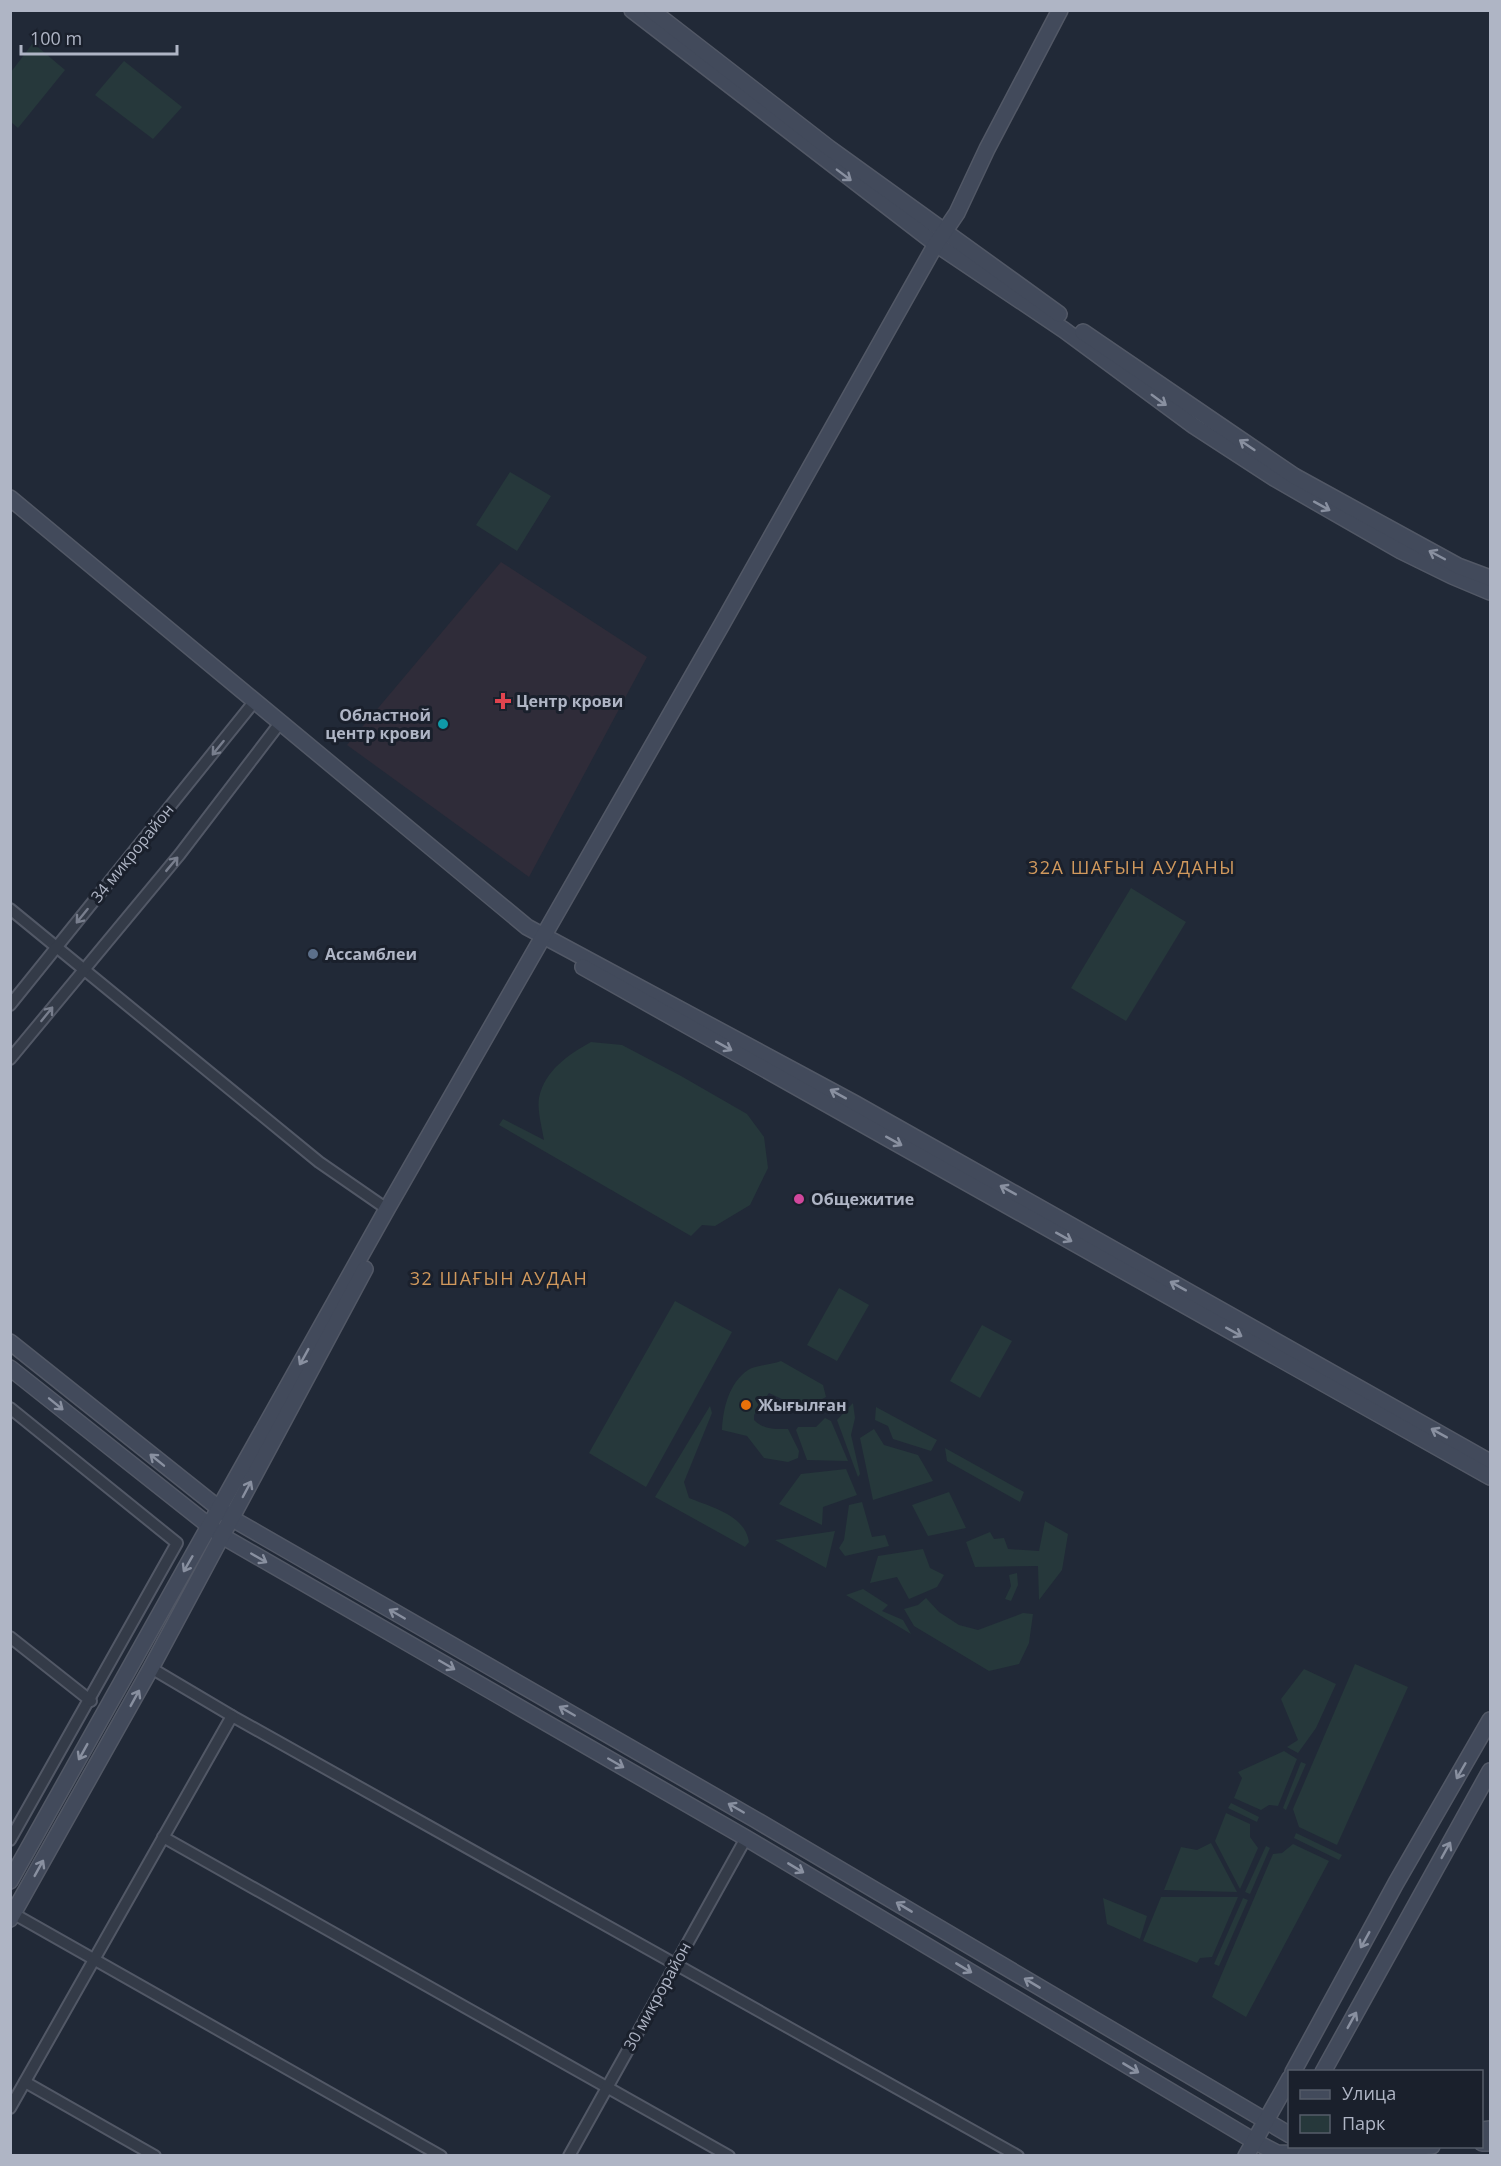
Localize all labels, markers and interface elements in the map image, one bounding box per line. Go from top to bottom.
scale bar [21,18,177,56]
text: 100 m [30,26,82,50]
one-way arrow [836,168,852,181]
one-way arrow [1151,393,1167,406]
one-way arrow [1239,439,1256,451]
one-way arrow [1313,501,1331,512]
one-way arrow [1428,548,1446,560]
place label: Центр крови [516,690,623,712]
marker: Центр крови [494,692,512,710]
place label: Областной центр крови [325,704,431,744]
marker: Областной центр крови [436,717,450,731]
one-way arrow [211,740,224,756]
street label: 34 микрорайон [85,799,179,907]
district label: 32А ШАҒЫН АУДАНЫ [1028,855,1236,879]
one-way arrow [165,857,179,872]
one-way arrow [75,907,88,923]
place label: Ассамблеи [325,943,417,965]
marker: Ассамблеи [306,947,320,961]
one-way arrow [41,1006,54,1022]
one-way arrow [715,1040,732,1052]
one-way arrow [830,1088,848,1099]
one-way arrow [885,1135,902,1147]
one-way arrow [1000,1184,1017,1196]
place label: Общежитие [811,1188,914,1210]
marker: Общежитие [792,1192,806,1206]
one-way arrow [1055,1231,1072,1243]
district label: 32 ШАҒЫН АУДАН [410,1266,588,1290]
one-way arrow [1170,1280,1187,1292]
one-way arrow [1225,1327,1242,1339]
one-way arrow [298,1348,310,1365]
place label: Жығылған [758,1394,847,1416]
one-way arrow [48,1398,64,1411]
marker: Жығылған [739,1398,753,1412]
one-way arrow [1431,1427,1448,1439]
one-way arrow [150,1453,165,1467]
one-way arrow [241,1481,253,1498]
one-way arrow [250,1552,267,1564]
one-way arrow [182,1555,194,1572]
one-way arrow [389,1608,407,1619]
one-way arrow [438,1660,455,1672]
one-way arrow [129,1690,141,1707]
one-way arrow [559,1705,576,1717]
one-way arrow [77,1743,88,1761]
one-way arrow [607,1757,624,1769]
one-way arrow [1455,1762,1467,1779]
one-way arrow [728,1802,745,1814]
one-way arrow [1440,1842,1452,1859]
one-way arrow [33,1860,45,1877]
one-way arrow [787,1862,804,1874]
one-way arrow [896,1901,913,1913]
one-way arrow [1358,1932,1370,1949]
street label: 30 микрорайон [618,1938,696,2054]
one-way arrow [955,1962,972,1974]
one-way arrow [1024,1977,1041,1989]
one-way arrow [1346,2012,1358,2029]
one-way arrow [1122,2062,1139,2074]
legend [1288,2070,1483,2148]
text: Улица [1342,2081,1396,2105]
text: Парк [1342,2111,1386,2135]

